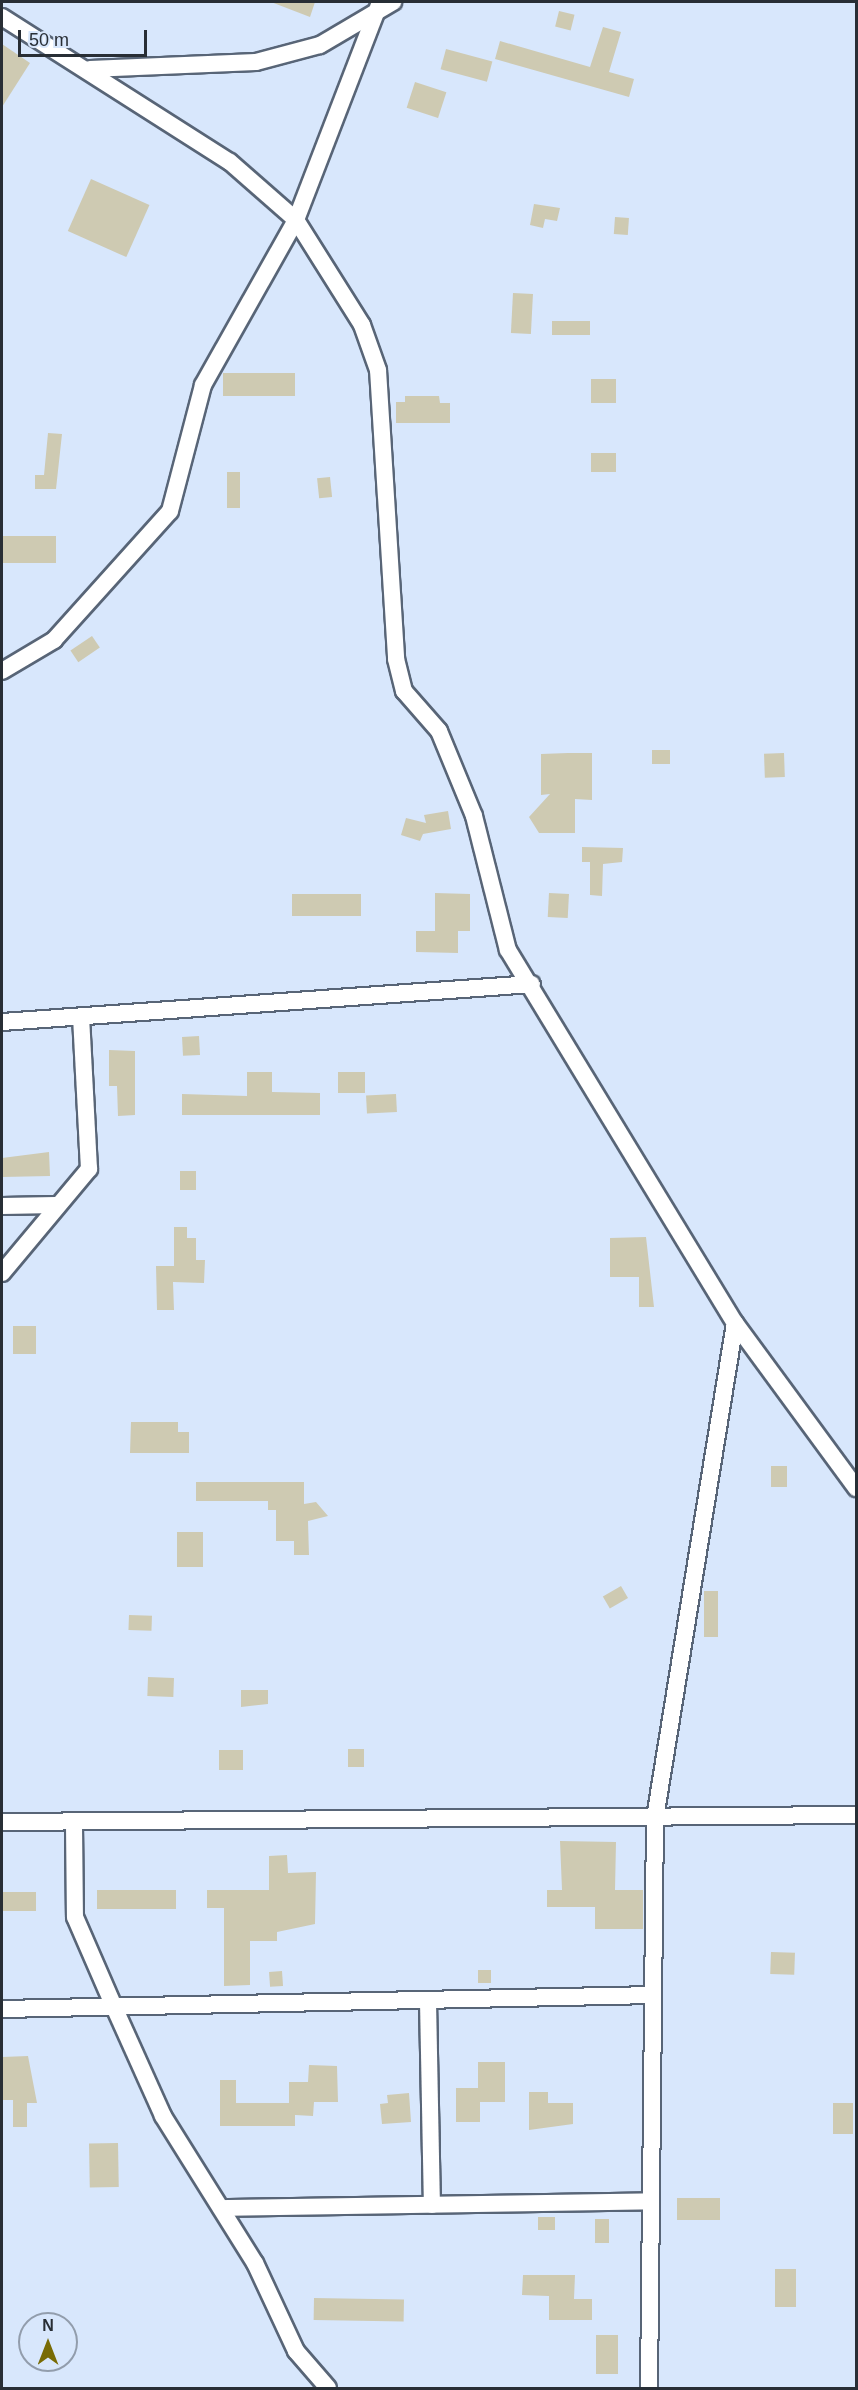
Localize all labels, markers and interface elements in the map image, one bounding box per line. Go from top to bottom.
scale bar [21,18,150,56]
text: 50 m [29,30,69,50]
north arrow [18,2312,78,2372]
text: N [42,2317,54,2334]

